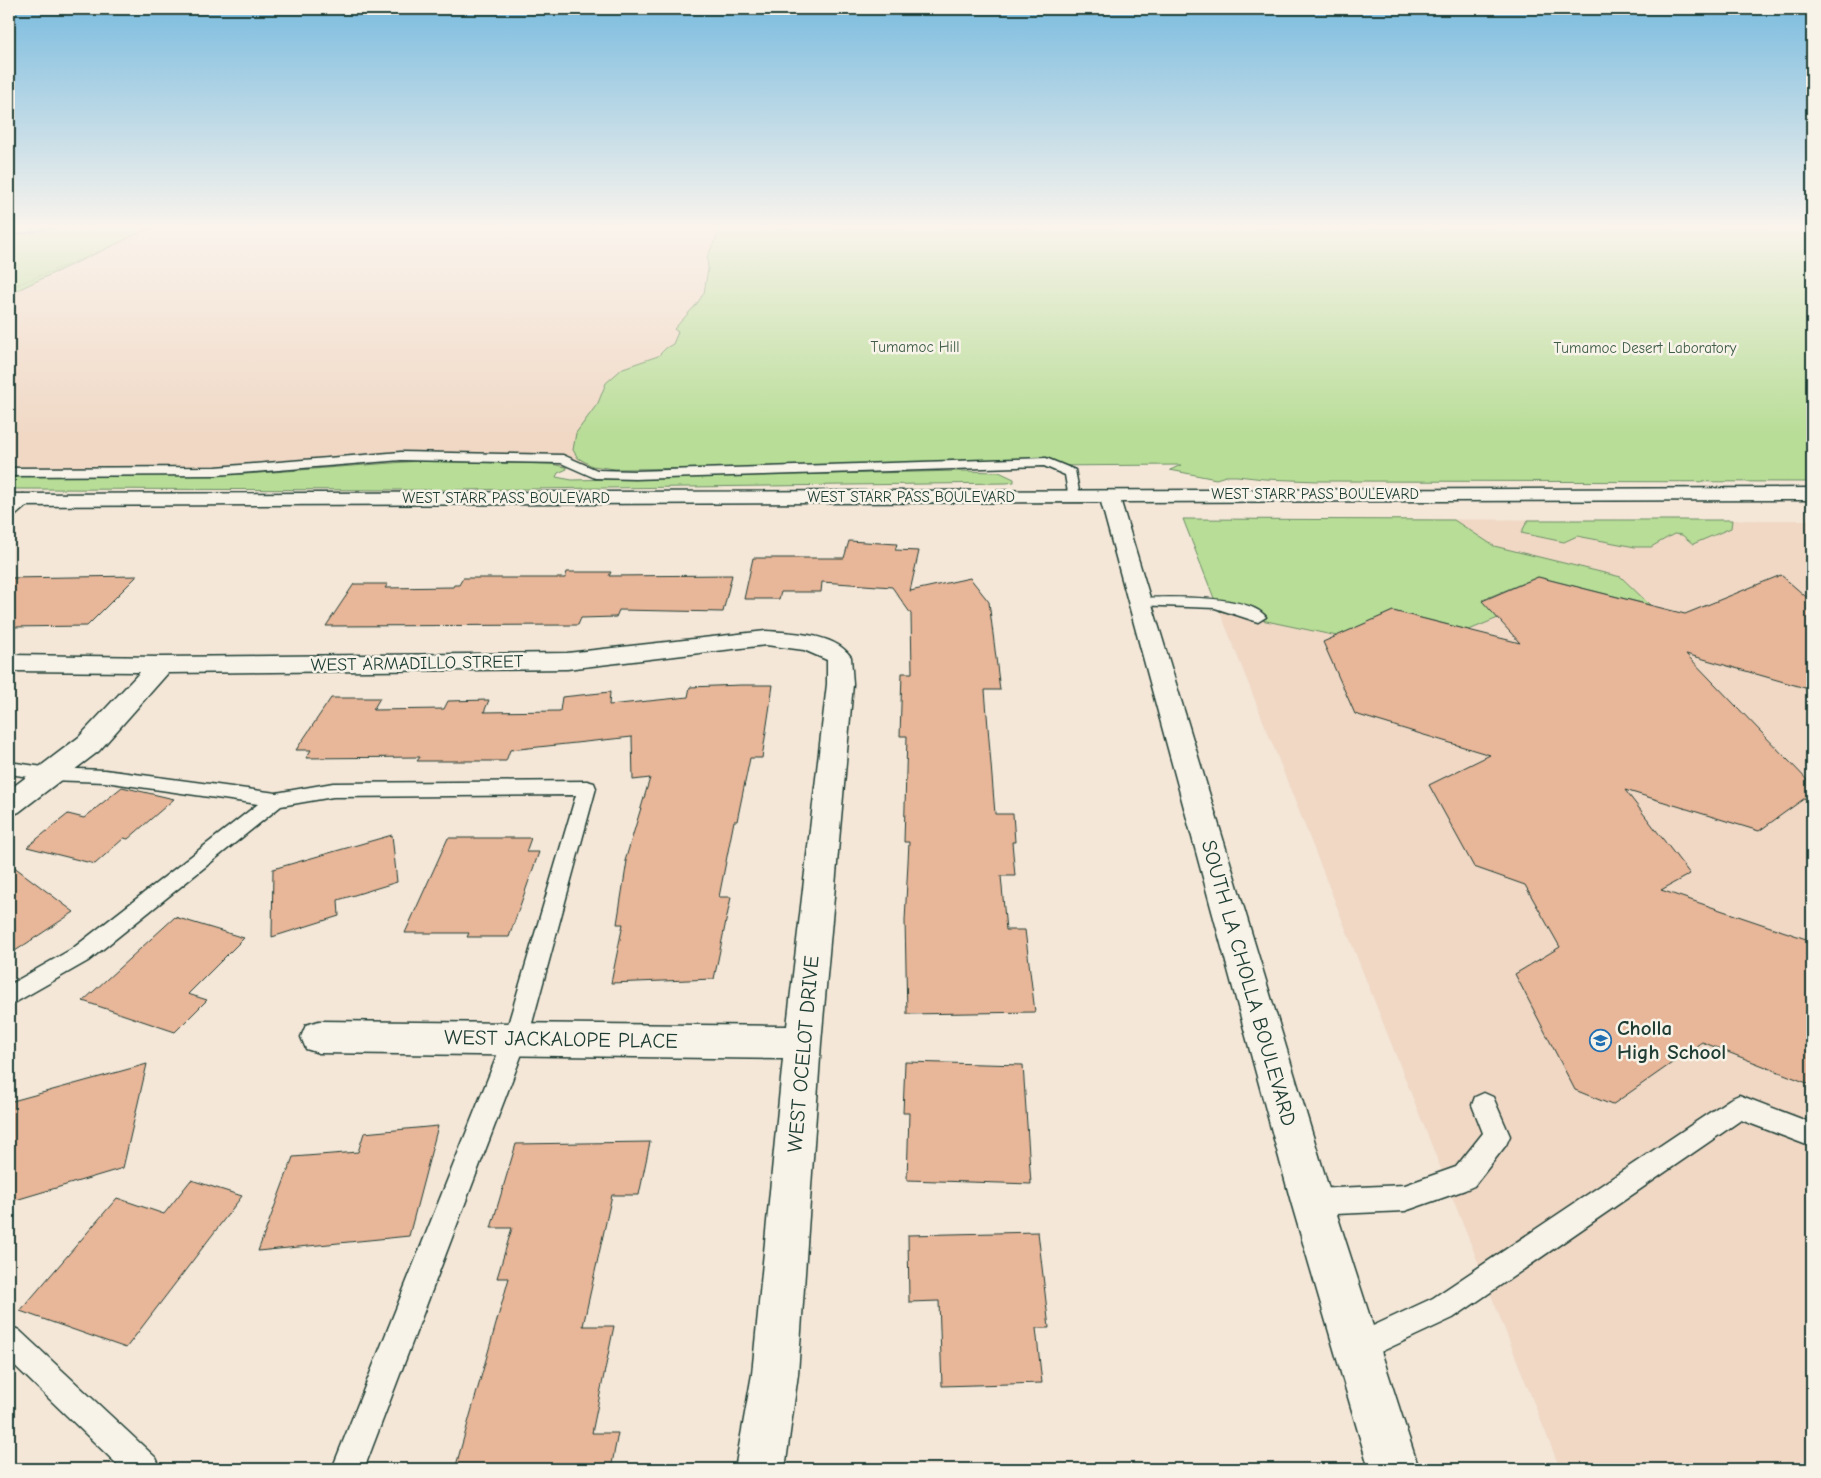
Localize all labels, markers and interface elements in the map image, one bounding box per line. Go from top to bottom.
park label: Tumamoc Hill [870,338,960,356]
park label: Tumamoc Desert Laboratory [1554,339,1737,357]
street label: WEST STARR PASS BOULEVARD [1211,485,1419,503]
street label: WEST STARR PASS BOULEVARD [807,488,1015,506]
street label: WEST STARR PASS BOULEVARD [402,489,610,507]
street label: WEST ARMADILLO STREET [311,651,524,676]
street label: SOUTH LA CHOLLA BOULEVARD [1197,837,1301,1129]
street label: WEST OCELOT DRIVE [782,954,824,1154]
place label: Cholla High School [1617,1016,1726,1064]
street label: WEST JACKALOPE PLACE [444,1025,678,1053]
school or university icon: Cholla High School [1589,1028,1613,1052]

